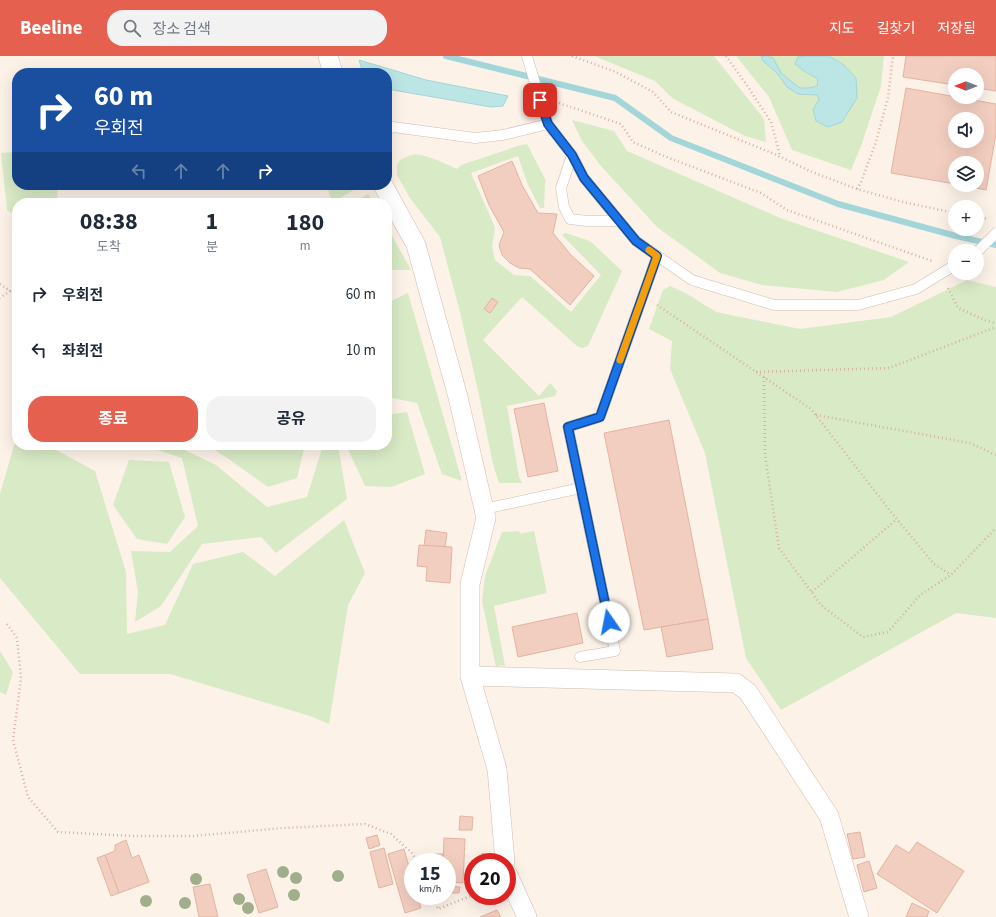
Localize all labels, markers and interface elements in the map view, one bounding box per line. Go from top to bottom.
search box [107,10,387,46]
text: Beeline [20,15,83,42]
icon: search [121,17,143,39]
text: 장소 검색 [153,19,211,40]
text: 지도 [829,19,855,39]
text: 길찾기 [877,19,915,39]
text: 저장됨 [937,19,976,39]
north arrow [948,68,984,104]
map controls [948,68,984,280]
text: 60 m [94,76,153,116]
pin [523,83,557,117]
icon: right [28,84,80,136]
icon: arrive [529,89,551,111]
button: sound [948,112,984,148]
text: 우회전 [94,116,144,141]
button: layers [948,156,984,192]
icon: left [128,160,150,182]
icon: ahead [170,160,192,182]
icon: ahead [212,160,234,182]
icon: right [254,160,276,182]
button: + [948,200,984,236]
text: 08:38 [80,204,138,239]
text: 1 [206,204,218,239]
text: 180 [286,205,324,240]
text: m [300,237,311,255]
text: 도착 [97,238,121,256]
text: 분 [206,238,218,256]
button: − [948,244,984,280]
icon: right [28,283,50,305]
text: 60 m [346,284,376,305]
text: 우회전 [62,285,103,306]
icon: left [28,339,50,361]
text: 10 m [346,340,376,361]
text: 좌회전 [62,341,103,362]
button: 종료 [28,396,198,442]
button: 공유 [206,396,376,442]
position arrow [588,601,630,643]
speed limit sign: 20 [464,853,516,905]
text: 15 [419,860,441,888]
text: km/h [419,882,441,896]

